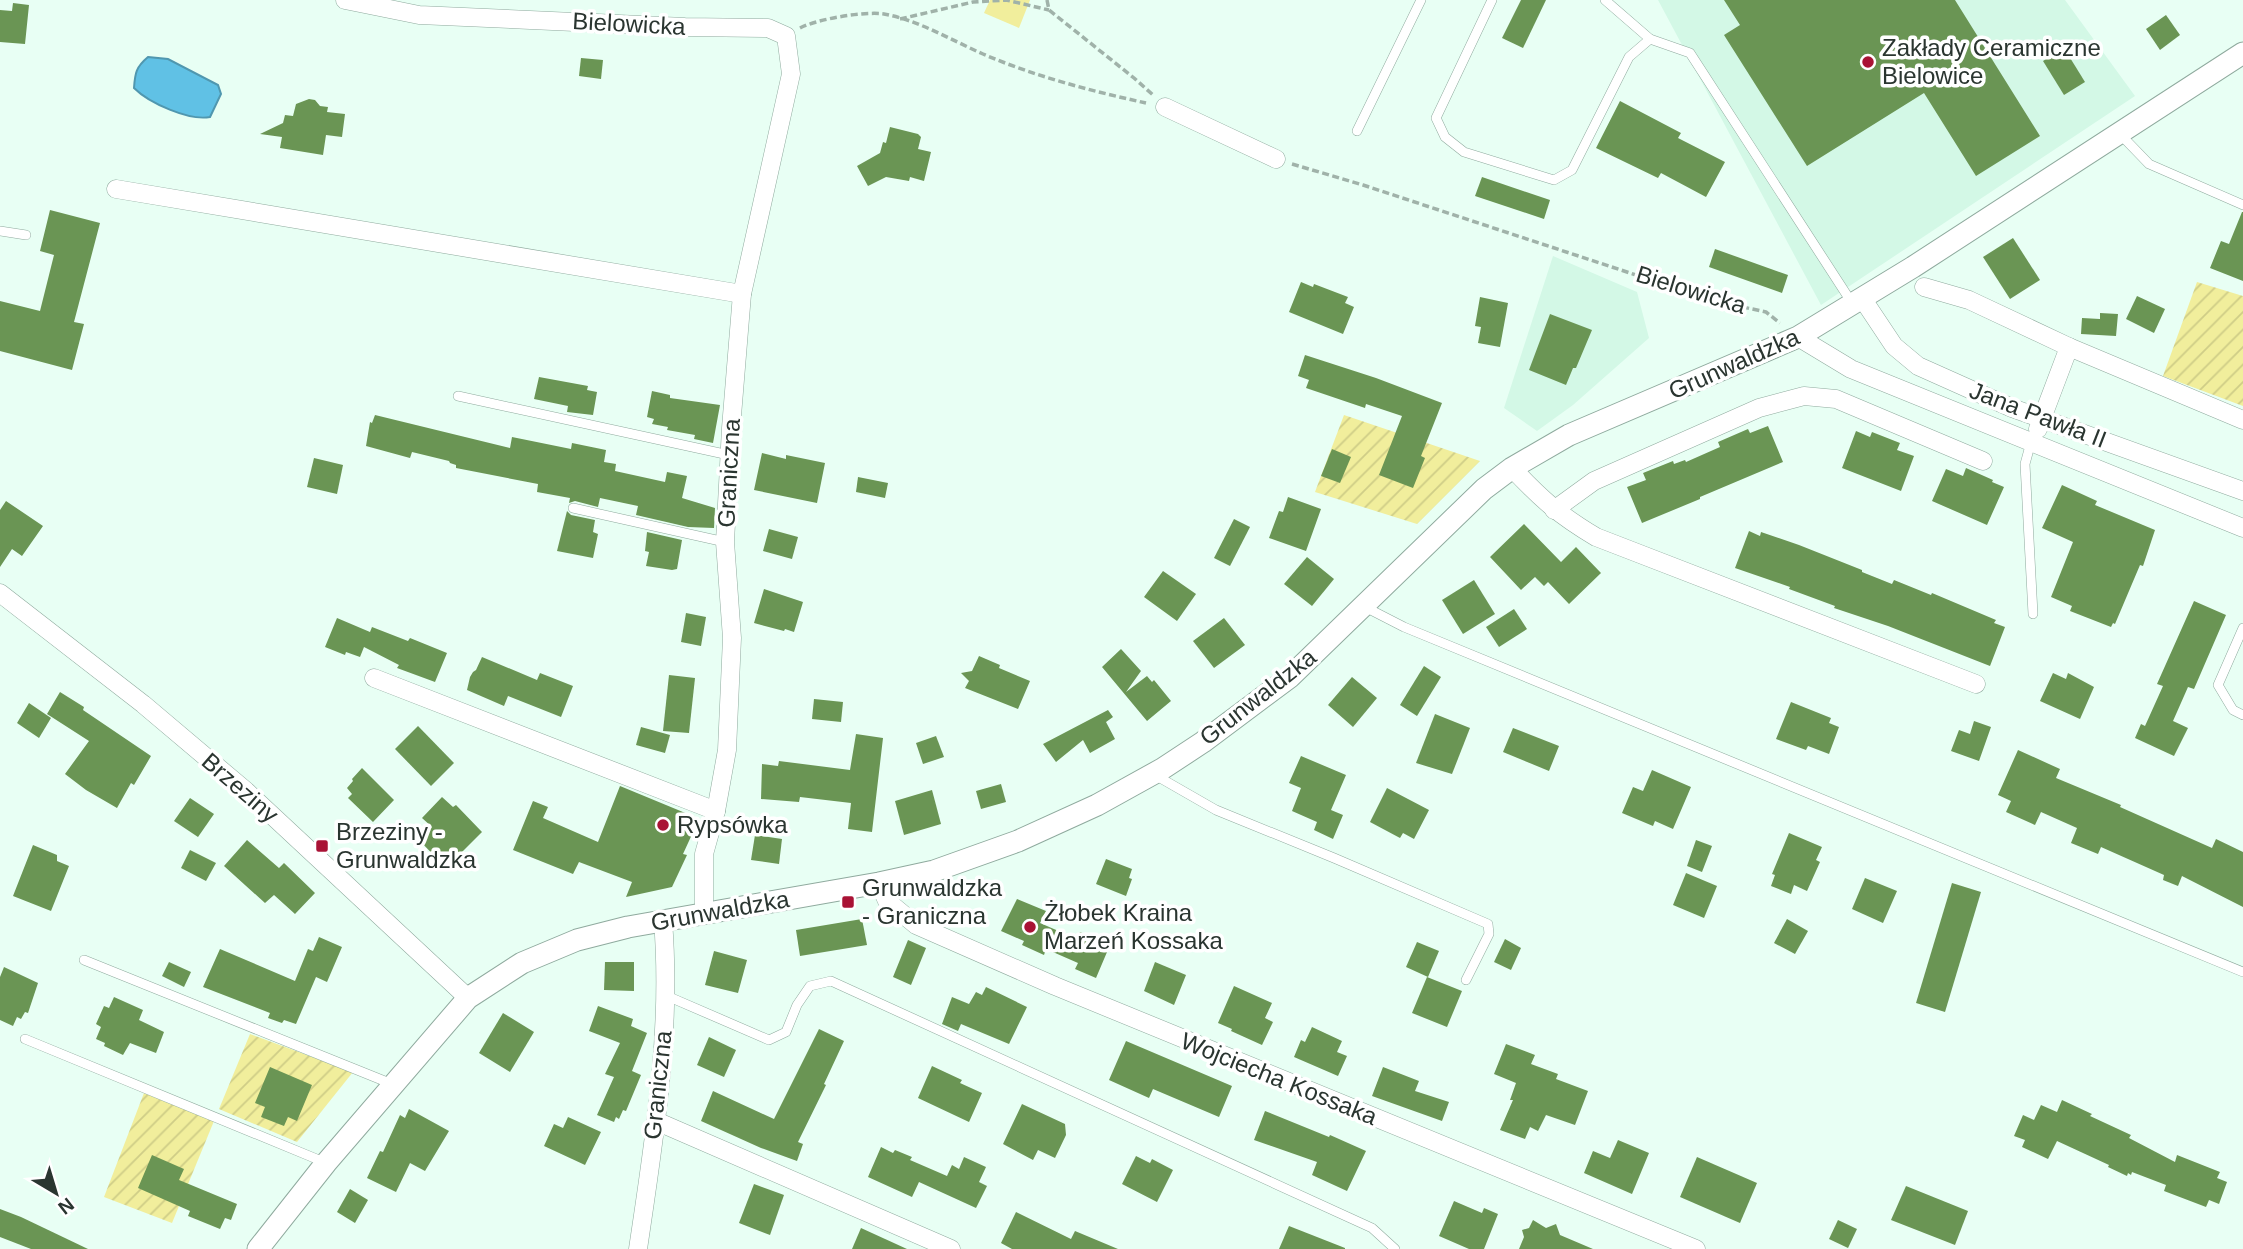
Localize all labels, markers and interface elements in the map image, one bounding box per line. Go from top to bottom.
street label: Bielowicka [572,7,687,40]
place label: Zakłady Ceramiczne Bielowice [1882,34,2101,89]
marker: Zakłady Ceramiczne Bielowice [1860,54,1876,70]
street label: Bielowicka [1633,260,1750,319]
street label: Grunwaldzka [1664,322,1804,404]
street label: Jana Pawła II [1966,376,2110,453]
street label: Graniczna [712,417,745,528]
street label: Grunwaldzka [1194,642,1322,750]
street label: Brzeziny [197,747,284,828]
place label: Rypsówka [677,811,788,838]
marker: Rypsówka [655,817,671,833]
place label: Brzeziny - Grunwaldzka [336,818,477,873]
marker: Brzeziny - Grunwaldzka [314,838,330,854]
place label: Grunwaldzka - Graniczna [862,874,1003,929]
street label: Grunwaldzka [649,885,792,936]
marker: Grunwaldzka - Graniczna [840,894,856,910]
place label: Żłobek Kraina Marzeń Kossaka [1044,899,1223,954]
marker: Żłobek Kraina Marzeń Kossaka [1022,919,1038,935]
street label: Wojciecha Kossaka [1177,1027,1382,1130]
street label: Graniczna [638,1028,677,1141]
north arrow [21,1158,91,1228]
text: N [54,1194,78,1219]

